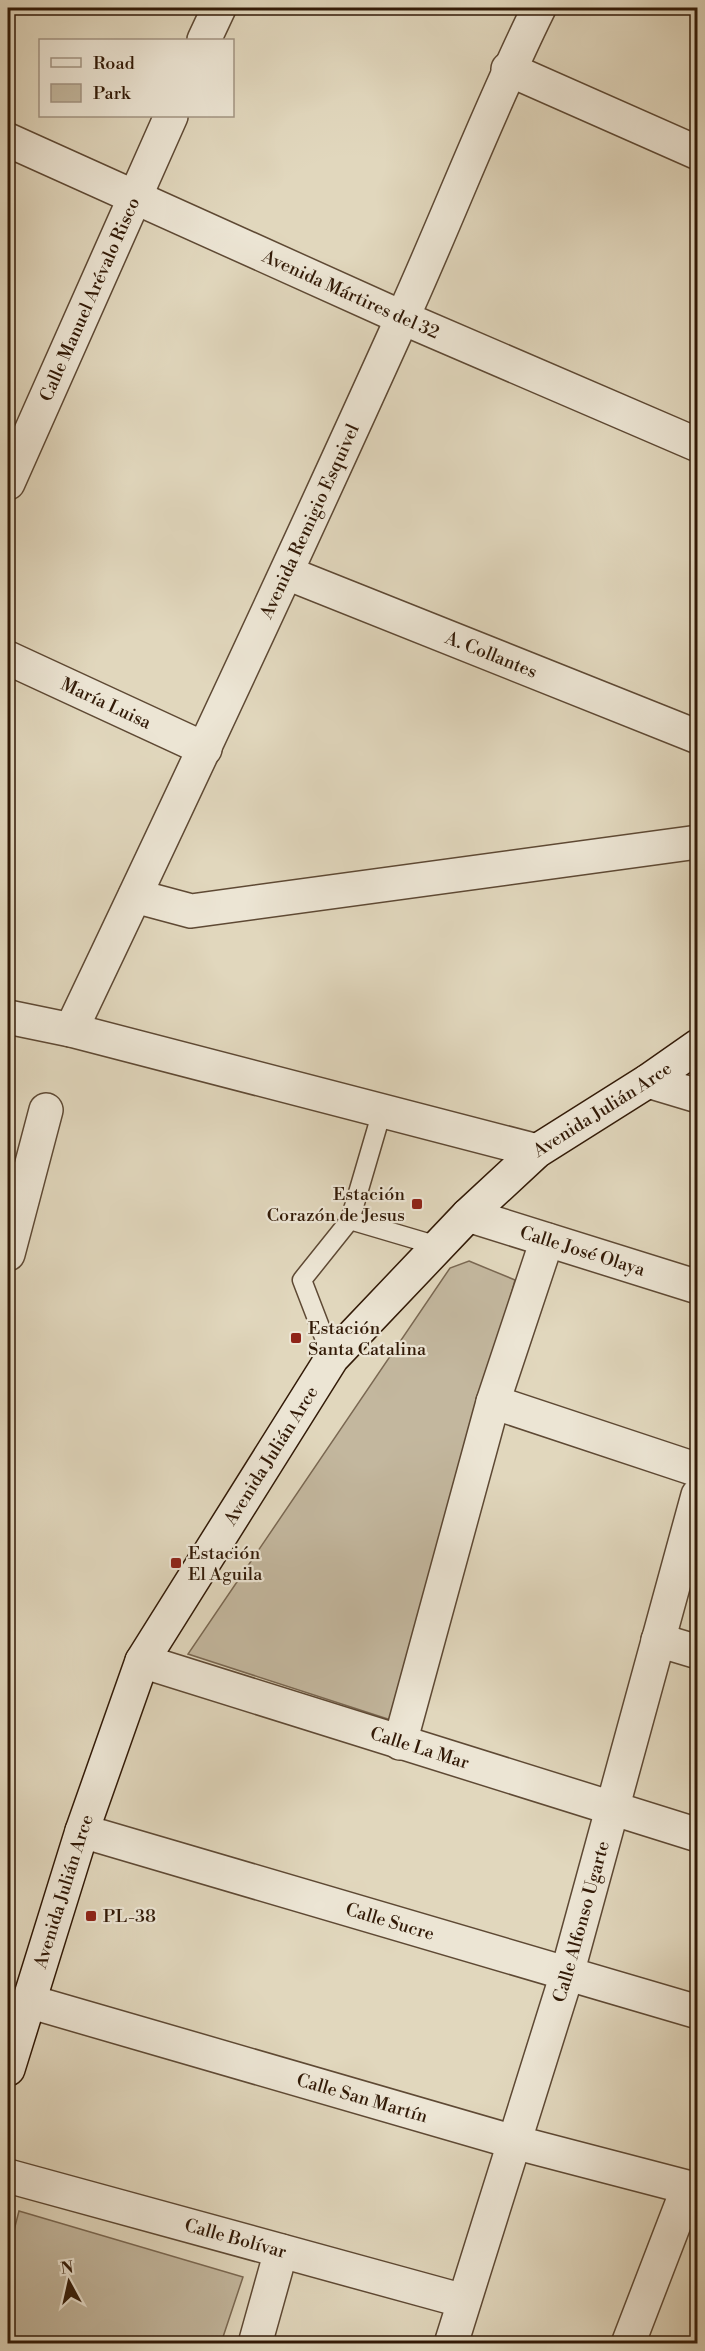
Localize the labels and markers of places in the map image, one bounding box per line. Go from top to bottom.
place label: Estación Corazón de Jesus [267,1183,405,1227]
marker: Estación Corazón de Jesus [410,1197,424,1211]
place label: Estación Santa Catalina [308,1317,427,1361]
marker: Estación Santa Catalina [289,1331,303,1345]
place label: Estación El Aguila [188,1542,263,1586]
marker: Estación El Aguila [169,1556,183,1570]
place label: PL-38 [103,1905,156,1928]
marker: PL-38 [84,1909,98,1923]

